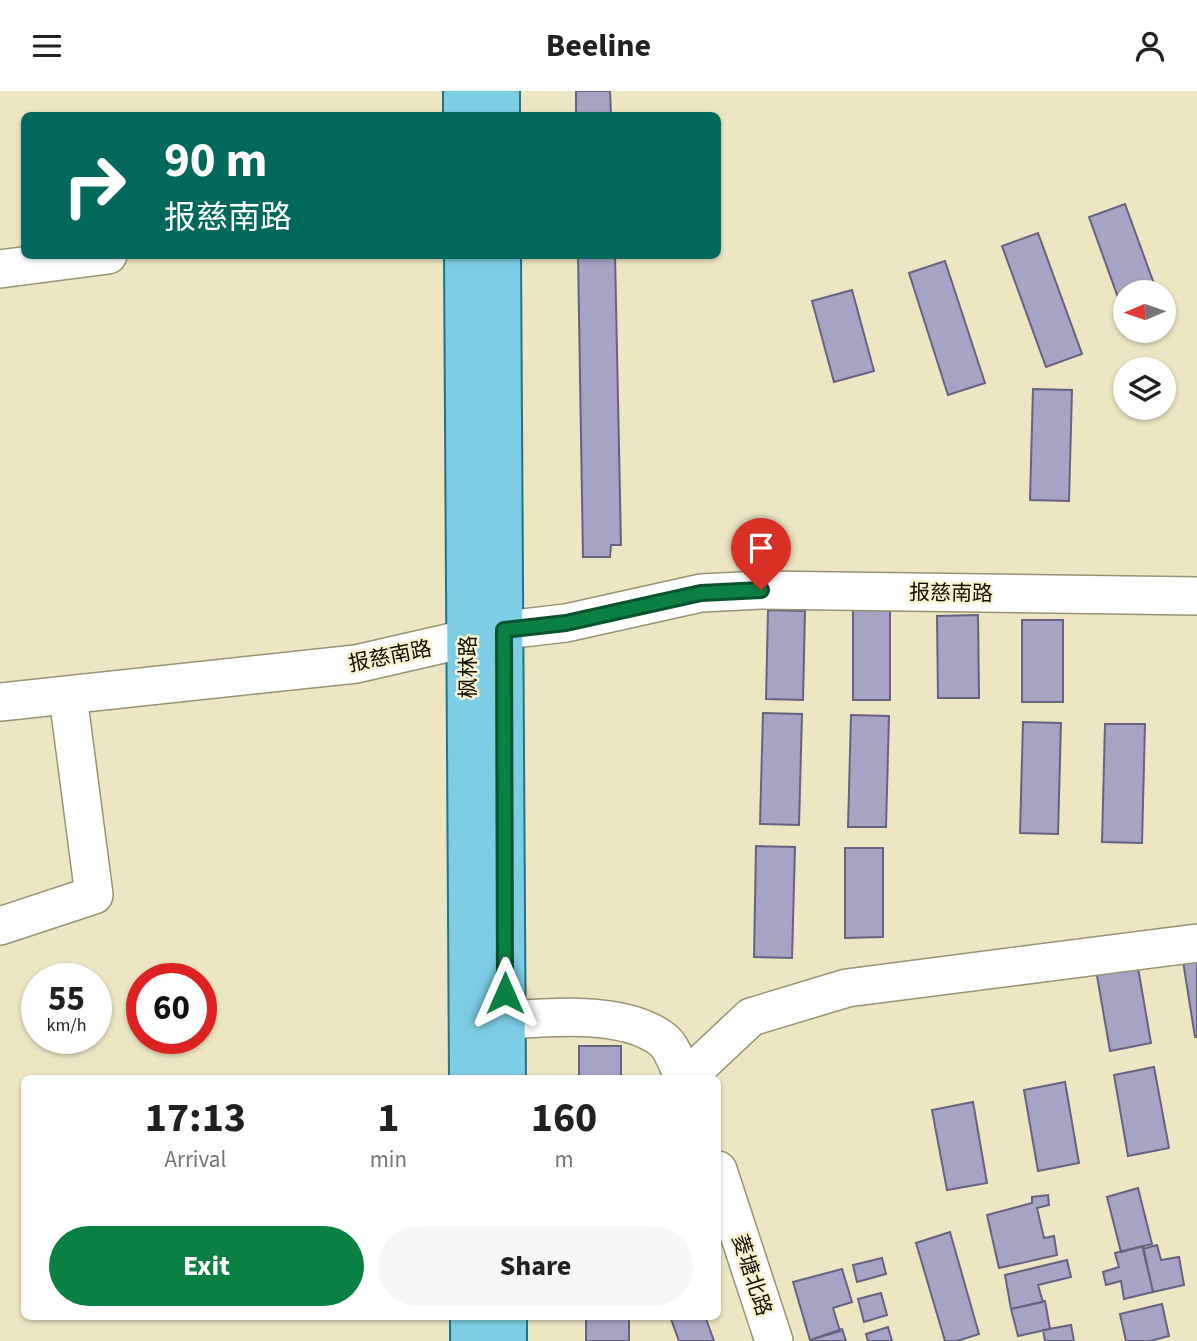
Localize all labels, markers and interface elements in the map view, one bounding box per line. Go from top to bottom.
text: Beeline [546,23,651,69]
icon: menu [28,27,66,65]
icon: person [1131,27,1169,65]
text: 90 m [164,126,268,196]
icon: right [49,140,140,231]
text: 报慈南路 [164,195,292,241]
north arrow [1113,280,1176,343]
map controls [1113,280,1176,420]
button: layers [1113,357,1176,420]
pin [731,518,791,590]
icon: arrive [742,529,780,567]
street label: 报慈南路 [909,577,993,609]
street label: 报慈南路 [346,633,434,679]
street label: 枫林路 [453,636,483,699]
position arrow [468,956,542,1030]
speed limit sign: 60 [126,963,217,1054]
text: 55 [48,974,85,1024]
text: km/h [47,1013,86,1038]
text: 17:13 [145,1088,246,1148]
text: 1 [377,1088,399,1148]
text: 160 [531,1088,597,1148]
text: Arrival [164,1143,226,1176]
text: min [370,1143,407,1176]
text: m [554,1143,574,1176]
button: Exit [49,1226,364,1306]
button: Share [378,1226,693,1306]
street label: 菱塘北路 [725,1230,779,1320]

